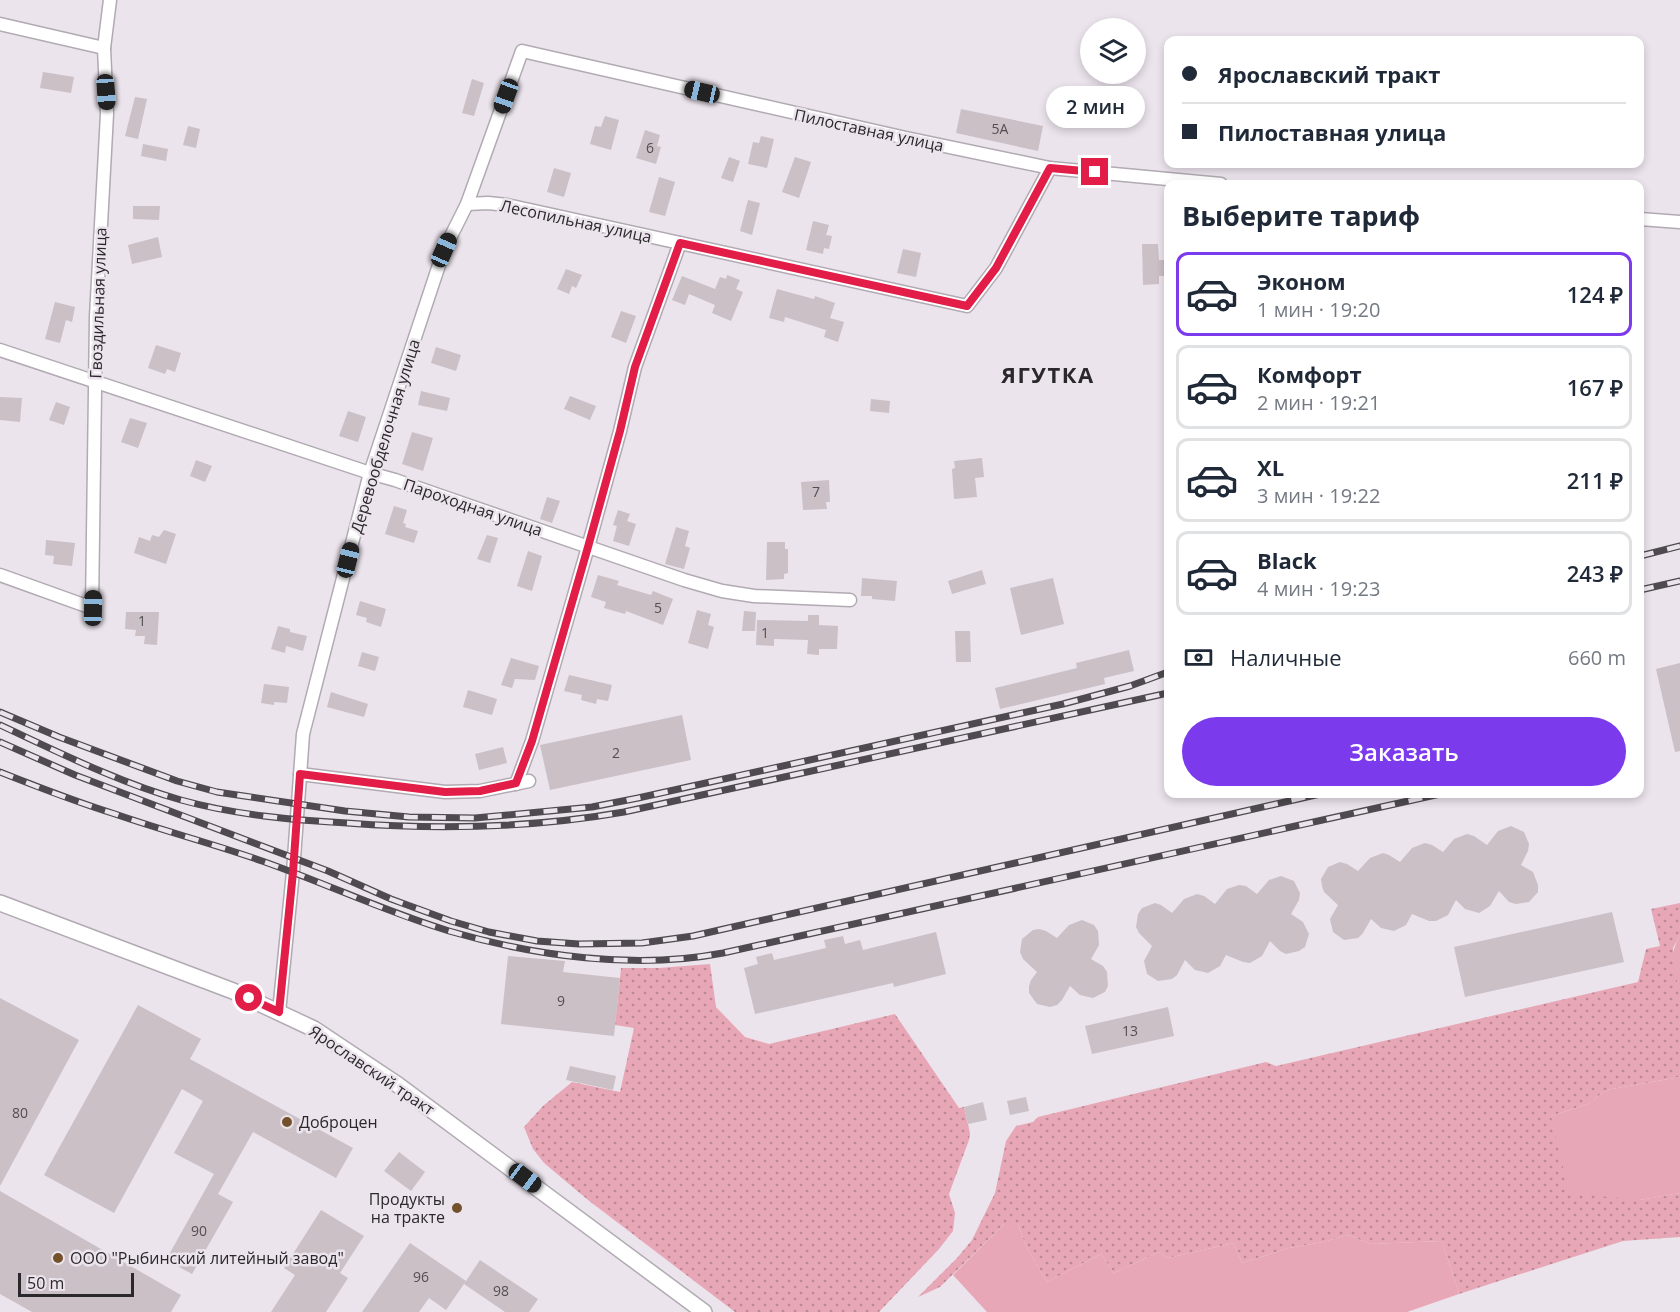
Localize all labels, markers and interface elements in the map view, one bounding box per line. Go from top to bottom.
map controls [1080,18,1146,84]
button: layers [1080,18,1146,84]
text: Ярославский тракт [1218,59,1440,89]
car [96,73,116,111]
car [491,76,521,116]
car [682,79,722,105]
callout: 2 мин [1046,85,1144,127]
text: 2 мин [1066,93,1125,120]
street label: Пилоставная улица [792,103,946,157]
text: Пилоставная улица [1218,117,1446,147]
house number: 5А [992,119,1009,138]
house number: 6 [646,138,654,157]
route end [1081,158,1108,185]
street label: Лесопильная улица [498,194,654,248]
text: Выберите тариф [1182,197,1420,234]
street label: Гвоздильная улица [84,227,112,379]
car [428,230,460,270]
text: Эконом [1257,266,1346,296]
icon: car [1185,267,1239,321]
text: 124 ₽ [1567,279,1623,309]
text: 1 мин · 19:20 [1257,296,1380,323]
street label: Деревообделочная улица [345,336,425,536]
district label: ЯГУТКА [1000,359,1095,389]
text: Комфорт [1257,359,1362,389]
icon: car [1185,360,1239,414]
text: 167 ₽ [1567,372,1623,402]
text: 2 мин · 19:21 [1257,389,1380,416]
text: XL [1257,452,1284,482]
icon: car [1185,453,1239,507]
text: 211 ₽ [1567,465,1623,495]
street label: Пароходная улица [401,473,545,541]
house number: 7 [812,482,820,501]
text: 3 мин · 19:22 [1257,482,1380,509]
car [335,540,361,580]
text: Black [1257,545,1317,575]
icon: car [1185,546,1239,600]
text: 243 ₽ [1567,558,1623,588]
text: 4 мин · 19:23 [1257,575,1380,602]
car [84,590,102,626]
house number: 5 [654,598,662,617]
house number: 1 [138,611,146,630]
house number: 1 [761,623,769,642]
icon: cash [1182,641,1215,674]
text: Наличные [1230,642,1342,672]
text: 660 m [1568,644,1626,671]
button: Заказать [1182,717,1626,786]
house number: 2 [612,743,620,762]
route start [235,984,262,1011]
house number: 9 [557,991,565,1010]
street label: Ярославский тракт [305,1020,439,1120]
house number: 13 [1122,1021,1138,1040]
house number: 80 [12,1103,28,1122]
place label: Доброцен [299,1111,378,1133]
marker: Доброцен [280,1115,294,1129]
car [505,1160,545,1196]
place label: Продукты на тракте [369,1188,445,1228]
marker: Продукты на тракте [450,1201,464,1215]
house number: 90 [191,1221,207,1240]
place label: ООО "Рыбинский литейный завод" [70,1247,344,1269]
marker: ООО "Рыбинский литейный завод" [51,1251,65,1265]
house number: 96 [413,1267,429,1286]
scale bar [18,1270,134,1298]
text: 50 m [27,1272,64,1294]
house number: 98 [493,1281,509,1300]

